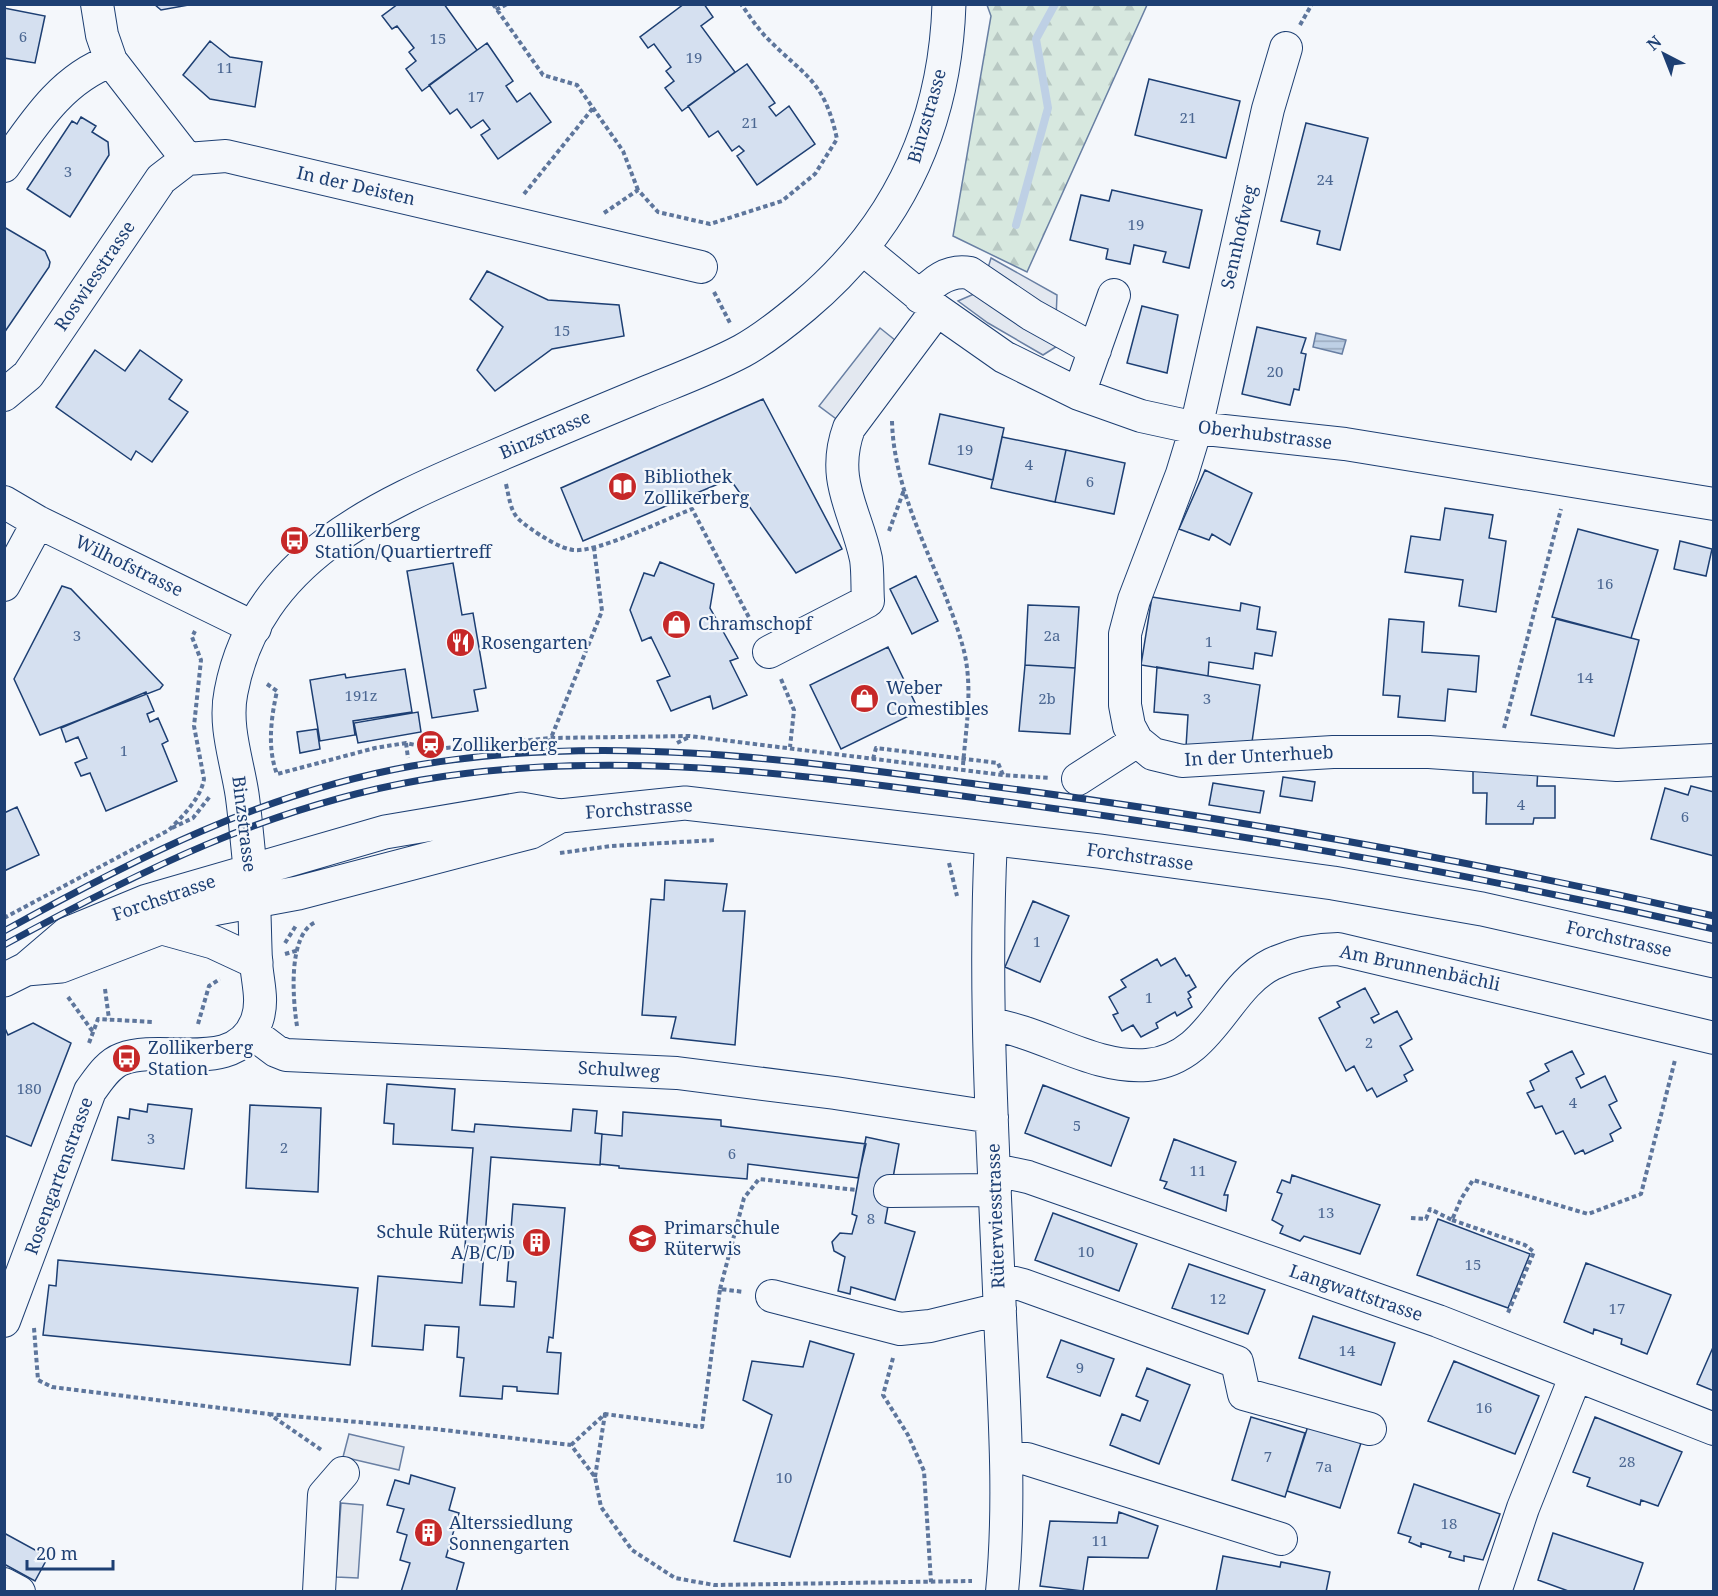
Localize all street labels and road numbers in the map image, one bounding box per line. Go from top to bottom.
street label: Binzstrasse [901,66,951,166]
street label: In der Deisten [295,160,418,210]
street label: Sennhofweg [1214,182,1262,291]
street label: Roswiesstrasse [48,216,140,335]
street label: Binzstrasse [495,404,594,464]
street label: Oberhubstrasse [1197,414,1334,454]
street label: Wilhofstrasse [72,529,187,602]
street label: In der Unterhueb [1184,739,1334,771]
street label: Binzstrasse [227,774,263,873]
street label: Forchstrasse [584,792,693,824]
street label: Forchstrasse [1085,837,1195,875]
street label: Forchstrasse [109,868,218,926]
street label: Forchstrasse [1564,914,1674,962]
street label: Am Brunnenbächli [1338,938,1503,996]
street label: Schulweg [578,1055,661,1083]
street label: Rosengartenstrasse [18,1094,98,1258]
street label: Rüterwiesstrasse [980,1143,1010,1289]
street label: Langwattstrasse [1286,1258,1426,1326]

